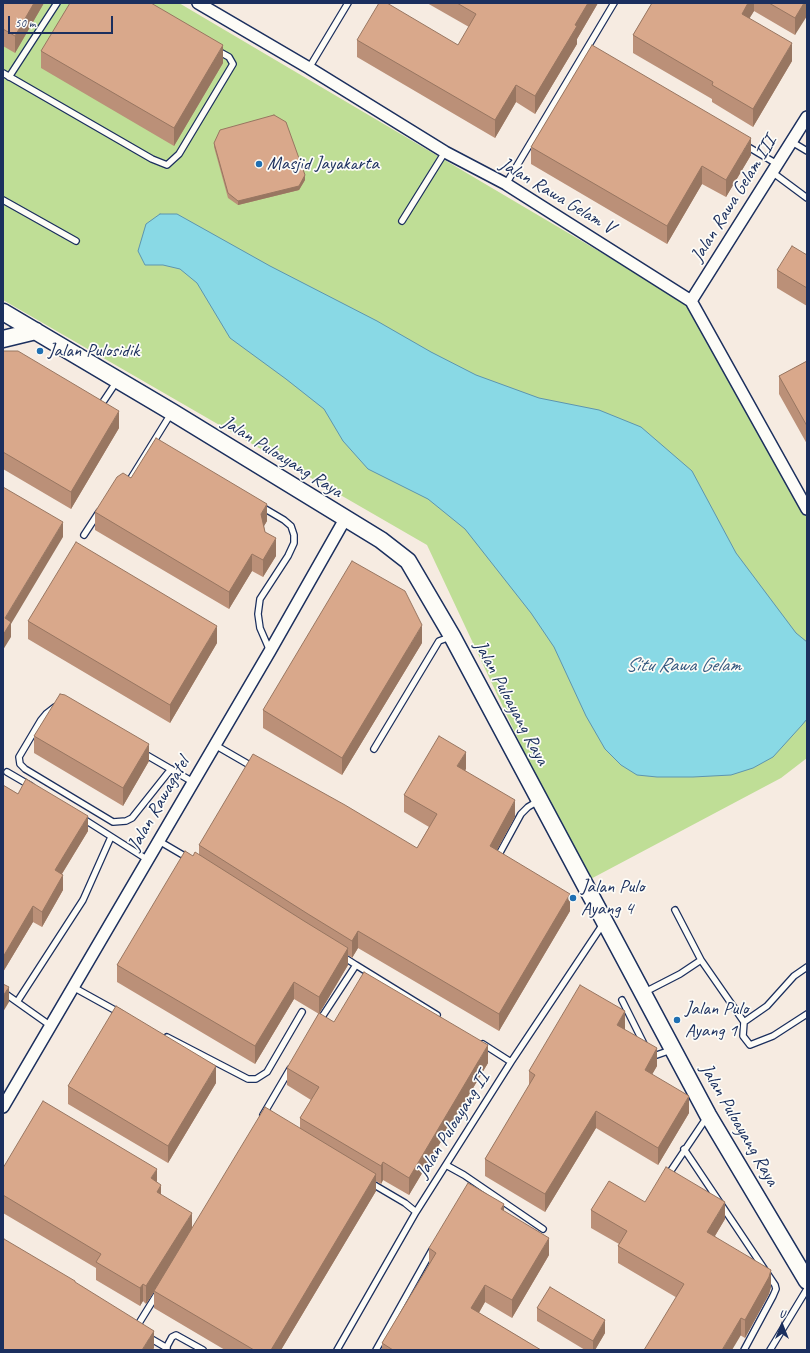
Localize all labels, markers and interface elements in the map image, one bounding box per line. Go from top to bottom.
scale bar [10,8,115,34]
text: 50 m [15,15,35,31]
street label: Jalan Rawa Gelam III [686,132,782,266]
place label: Masjid Jayakarta [267,153,379,175]
street label: Jalan Rawa Gelam V [495,153,619,239]
marker: Masjid Jayakarta [254,159,264,169]
place label: Jalan Pulosidik [48,340,139,362]
marker: Jalan Pulosidik [35,346,45,356]
street label: Jalan Puloayang Raya [218,411,346,503]
street label: Jalan Puloayang Raya [469,637,553,769]
water label: Situ Rawa Gelam [625,654,741,678]
street label: Jalan Rawagatel [123,753,195,855]
place label: Jalan Pulo Ayang 4 [581,876,644,920]
marker: Jalan Pulo Ayang 4 [568,893,578,903]
place label: Jalan Pulo Ayang 1 [685,998,748,1042]
marker: Jalan Pulo Ayang 1 [672,1015,682,1025]
street label: Jalan Puloayang Raya [695,1060,783,1190]
street label: Jalan Puloayang II [411,1068,495,1182]
north arrow [762,1305,802,1345]
text: U [779,1306,785,1320]

